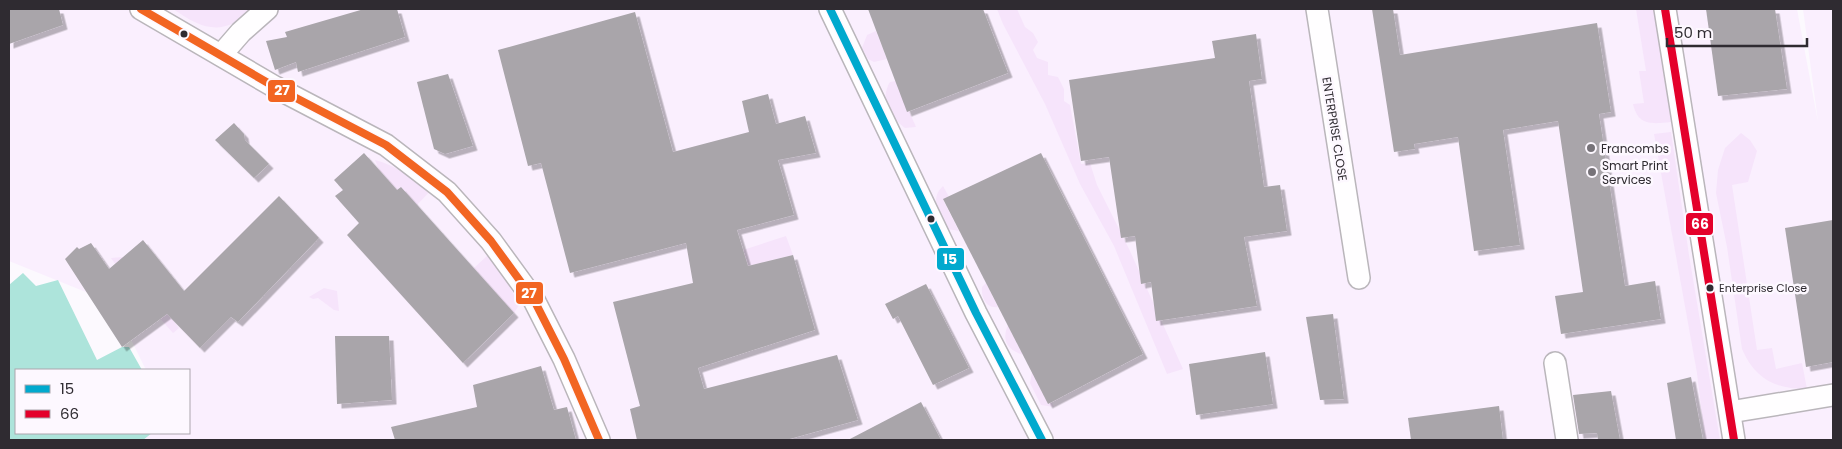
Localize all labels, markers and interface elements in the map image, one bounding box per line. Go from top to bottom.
scale bar [1667,15,1807,47]
text: 50 m [1674,22,1712,43]
unlabelled marker [179,29,189,39]
street label: ENTERPRISE CLOSE [1318,76,1352,182]
line badge: 27 [267,79,296,103]
text: 27 [274,80,290,100]
place label: Francombs [1601,140,1669,157]
marker: Francombs [1585,142,1597,154]
place label: Smart Print Services [1602,157,1668,188]
marker: Smart Print Services [1586,166,1598,178]
line badge: 66 [1685,212,1714,236]
unlabelled marker [926,214,936,224]
text: 66 [1691,214,1709,234]
line badge: 15 [936,247,965,271]
text: 15 [943,249,957,269]
place label: Enterprise Close [1719,280,1807,296]
line badge: 27 [515,281,544,305]
text: 27 [521,283,537,303]
marker: Enterprise Close [1705,283,1715,293]
legend [15,369,190,434]
text: 15 [60,378,74,399]
text: 66 [60,403,79,424]

